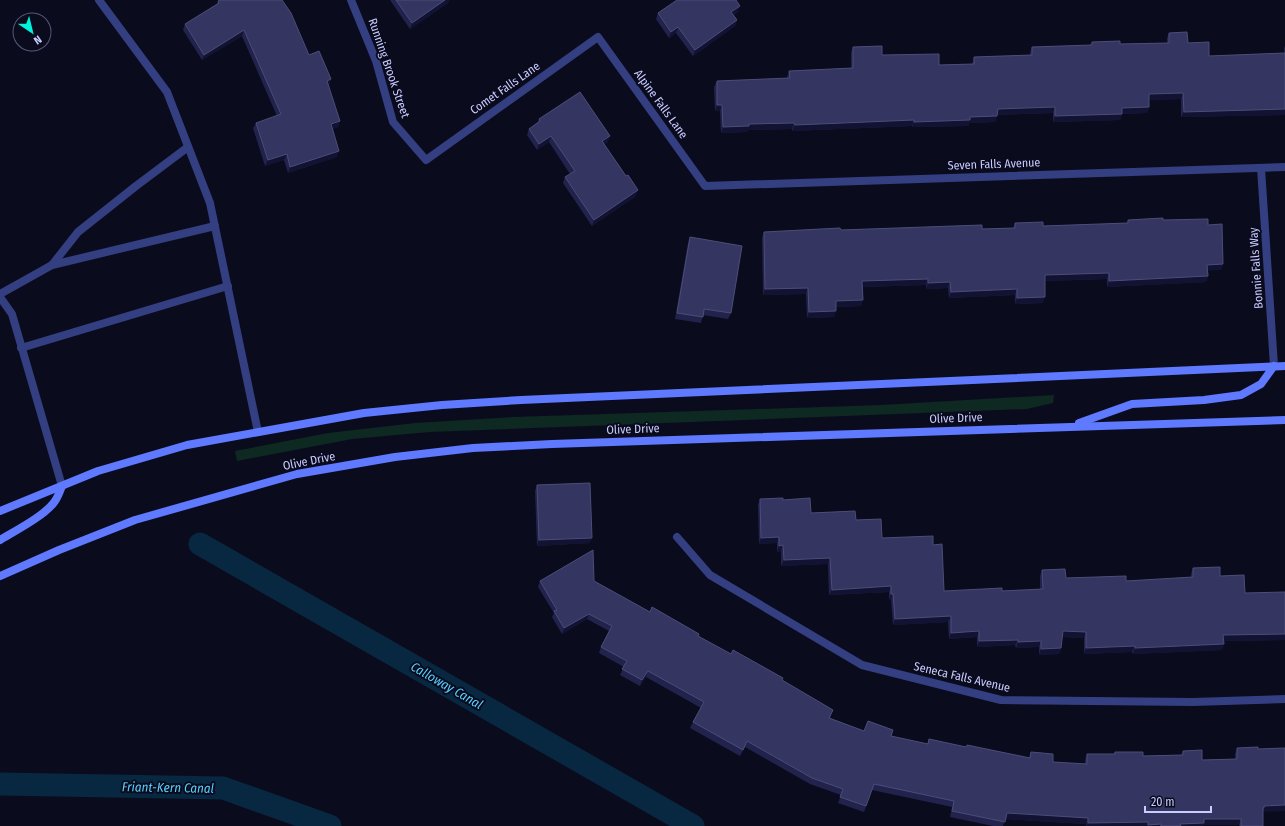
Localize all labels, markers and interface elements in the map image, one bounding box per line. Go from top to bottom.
north arrow [12,12,52,52]
street label: Running Brook Street [365,16,413,120]
text: N [31,33,44,47]
street label: Comet Falls Lane [467,59,543,117]
street label: Alpine Falls Lane [631,67,691,141]
street label: Seven Falls Avenue [947,155,1041,173]
street label: Bonnie Falls Way [1246,226,1266,309]
street label: Olive Drive [929,410,983,426]
street label: Olive Drive [606,421,660,437]
street label: Olive Drive [282,449,336,473]
water label: Calloway Canal [408,659,486,712]
street label: Seneca Falls Avenue [912,659,1012,695]
water label: Friant-Kern Canal [122,779,215,796]
scale bar [1145,788,1211,814]
text: 20 m [1151,795,1175,809]

